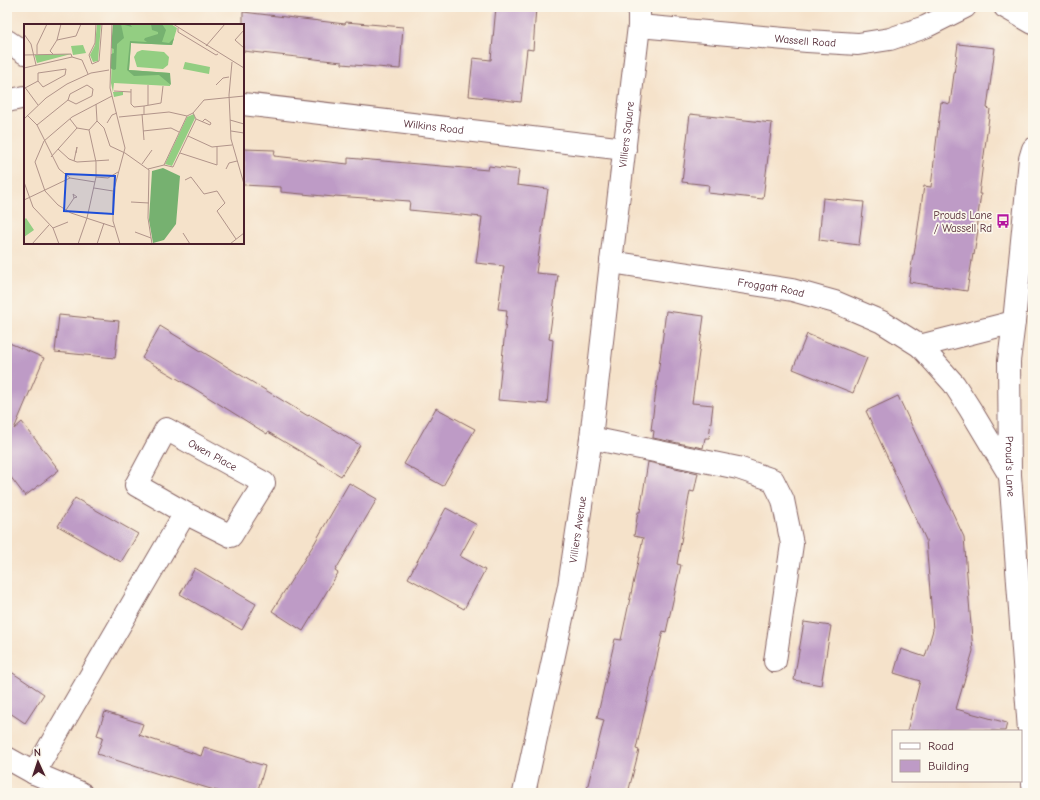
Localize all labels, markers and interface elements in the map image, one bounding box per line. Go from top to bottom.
inset map [24,24,244,244]
street label: Wassell Road [774,32,837,50]
street label: Villiers Square [616,100,637,168]
street label: Wilkins Road [403,117,465,137]
place label: Prouds Lane / Wassell Rd [934,209,992,235]
bus stop icon: Prouds Lane / Wassell Rd [995,213,1011,229]
street label: Froggatt Road [737,276,806,300]
street label: Proud's Lane [1003,436,1018,498]
street label: Owen Place [186,437,240,474]
street label: Villiers Avenue [567,495,589,564]
legend [892,730,1022,782]
text: Road [928,739,954,753]
north arrow [18,742,58,782]
text: N [34,746,41,759]
text: Building [928,759,969,773]

